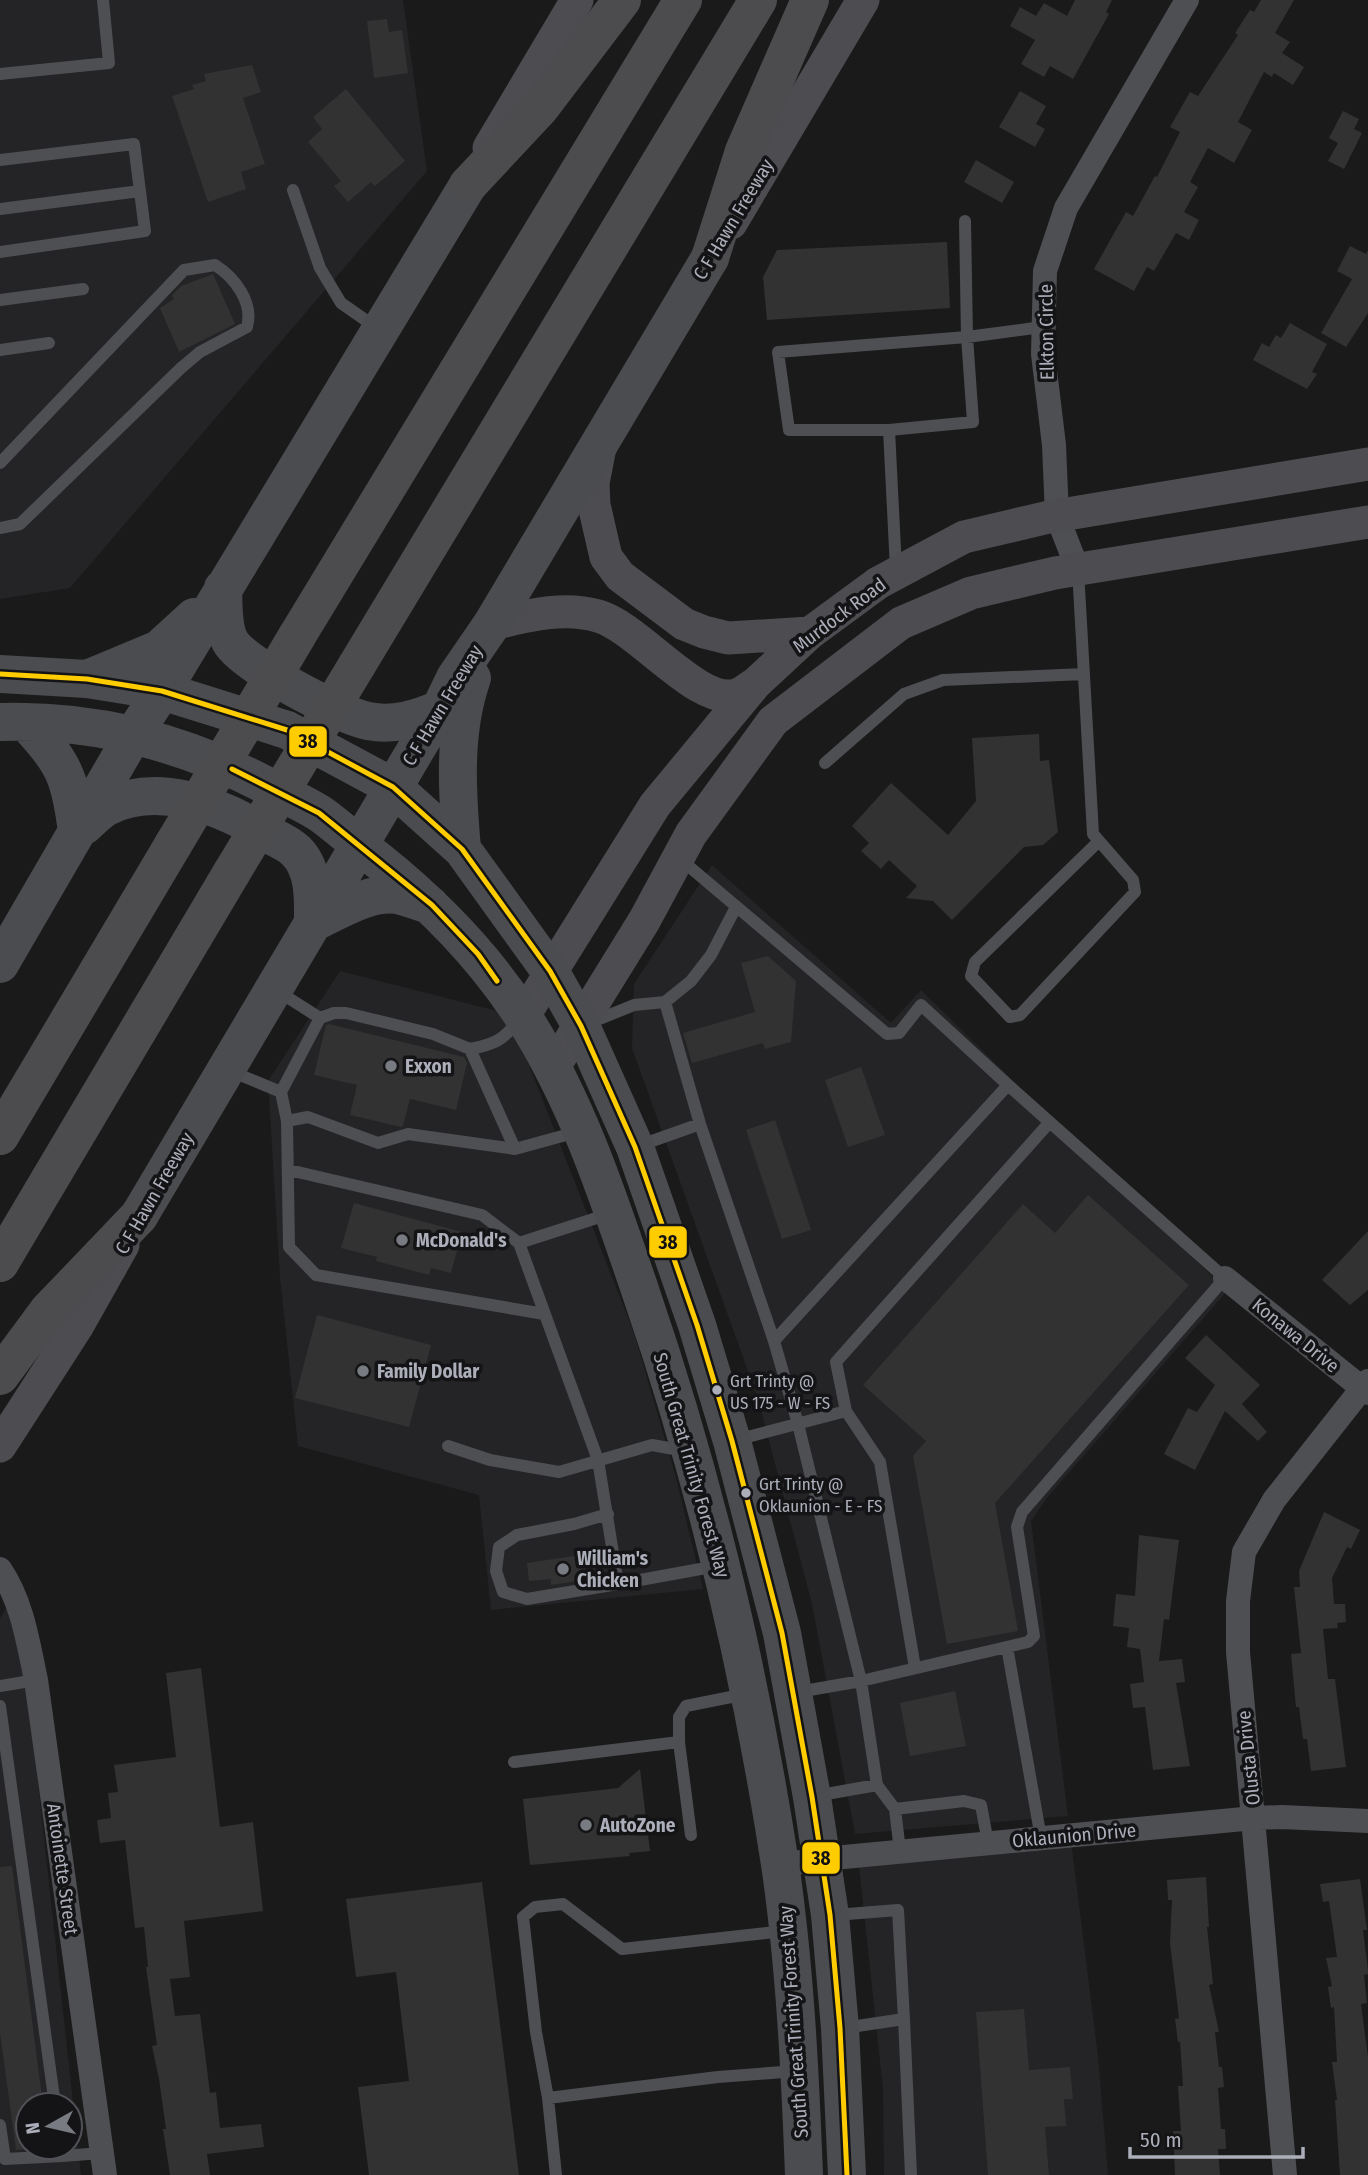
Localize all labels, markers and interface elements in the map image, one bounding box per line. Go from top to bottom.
street label: C F Hawn Freeway [688,154,779,284]
street label: Elkton Circle [1034,284,1059,380]
street label: Murdock Road [788,573,890,658]
street label: C F Hawn Freeway [397,640,488,770]
line badge: 38 [288,725,328,758]
text: 38 [297,730,318,753]
place label: Exxon [405,1055,452,1078]
marker: Exxon [383,1058,399,1074]
street label: C F Hawn Freeway [110,1128,199,1258]
line badge: 38 [648,1225,688,1259]
place label: McDonald's [416,1229,507,1252]
text: 38 [657,1231,678,1254]
marker: McDonald's [394,1232,410,1248]
street label: Konawa Drive [1248,1293,1344,1377]
street label: South Great Trinity Forest Way [648,1350,735,1581]
place label: Family Dollar [377,1360,480,1383]
marker: Family Dollar [355,1363,371,1379]
place label: Grt Trinty @ US 175 - W - FS [730,1371,830,1414]
marker: Grt Trinty @ US 175 - W - FS [710,1383,724,1397]
place label: Grt Trinty @ Oklaunion - E - FS [759,1474,882,1517]
marker: Grt Trinty @ Oklaunion - E - FS [739,1486,753,1500]
place label: William's Chicken [577,1547,649,1592]
marker: William's Chicken [555,1561,571,1577]
street label: Olusta Drive [1232,1709,1265,1806]
street label: Antoinette Street [42,1802,83,1937]
place label: AutoZone [599,1814,676,1837]
marker: AutoZone [578,1817,594,1833]
street label: Oklaunion Drive [1011,1819,1137,1852]
line badge: 38 [801,1841,841,1875]
text: 38 [810,1847,831,1870]
street label: South Great Trinity Forest Way [774,1904,813,2139]
north arrow [14,2091,84,2161]
scale bar [1130,2116,1303,2160]
text: N [20,2121,45,2136]
text: 50 m [1140,2127,1182,2153]

